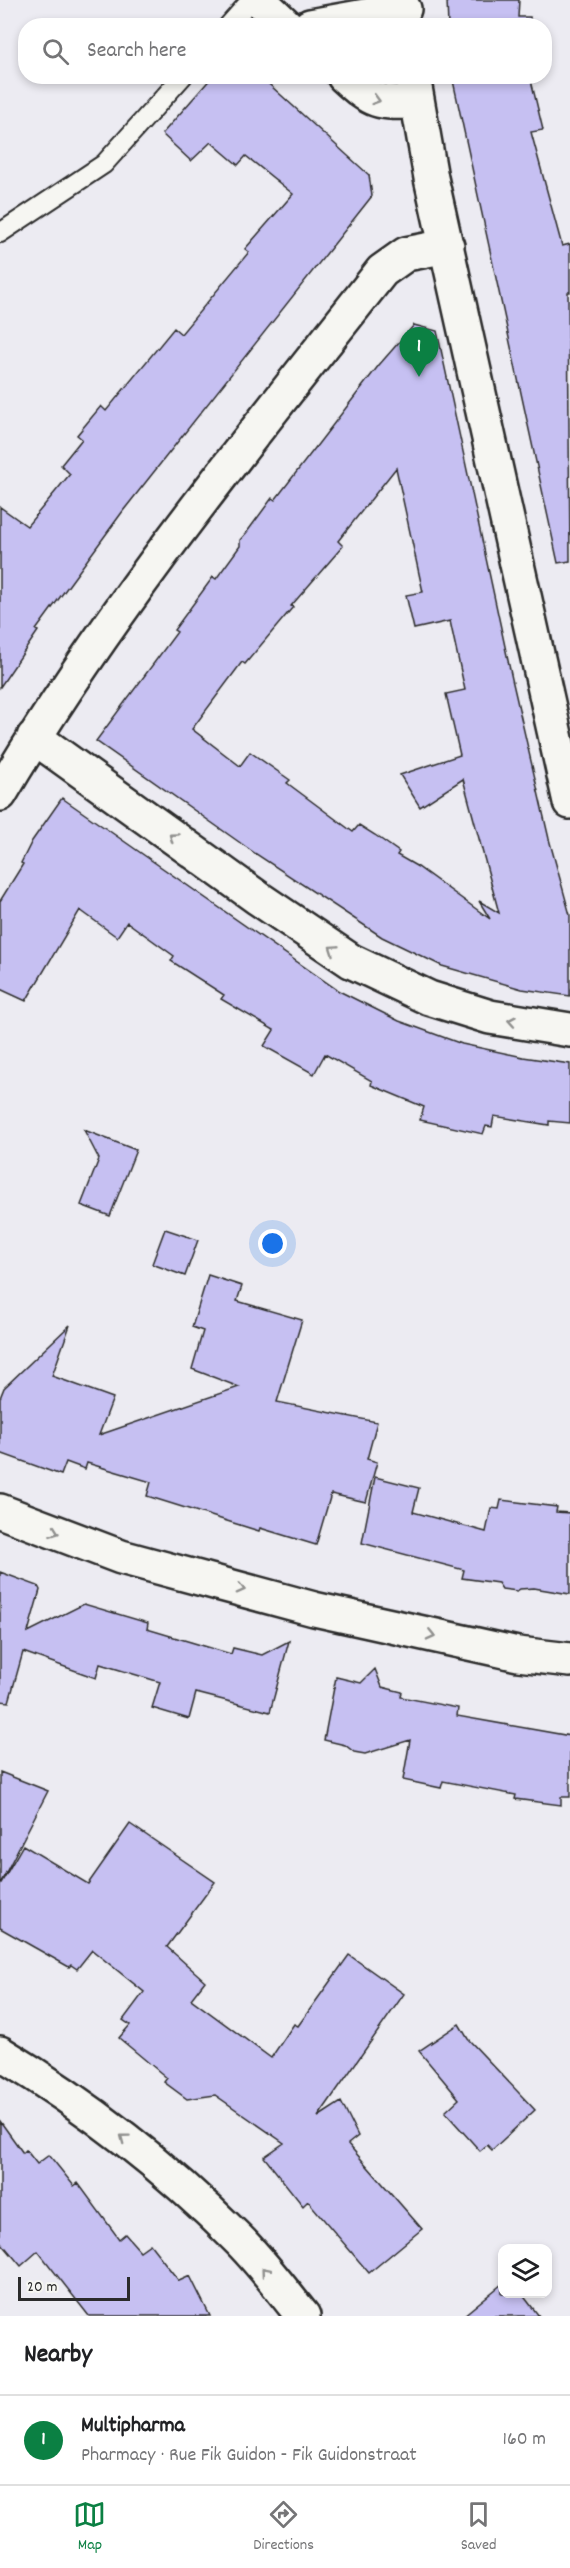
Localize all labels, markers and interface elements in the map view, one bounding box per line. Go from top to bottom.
search box [18,18,552,84]
icon: search [39,35,72,68]
text: Search here [87,36,186,67]
one-way arrow [370,93,381,105]
pin: 1 [400,328,438,377]
one-way arrow [168,833,179,844]
one-way arrow [328,945,339,956]
one-way arrow [508,1015,518,1028]
your location [258,1229,287,1258]
one-way arrow [49,1525,60,1537]
one-way arrow [235,1582,246,1594]
one-way arrow [425,1627,435,1640]
one-way arrow [120,2134,131,2145]
map controls [498,2244,552,2298]
button: layers [498,2244,552,2298]
one-way arrow [262,2267,273,2278]
scale bar [18,2274,130,2302]
text: 20 m [27,2276,57,2299]
text: Nearby [24,2337,92,2374]
text: Multipharma [81,2411,185,2442]
text: 1 [41,2426,46,2454]
text: 160 m [503,2426,546,2454]
text: Pharmacy · Rue Fik Guidon - Fik Guidonstraat [81,2442,417,2470]
tab: Map [73,2498,106,2557]
tab: Directions [253,2498,314,2557]
tab: Saved [461,2498,497,2557]

